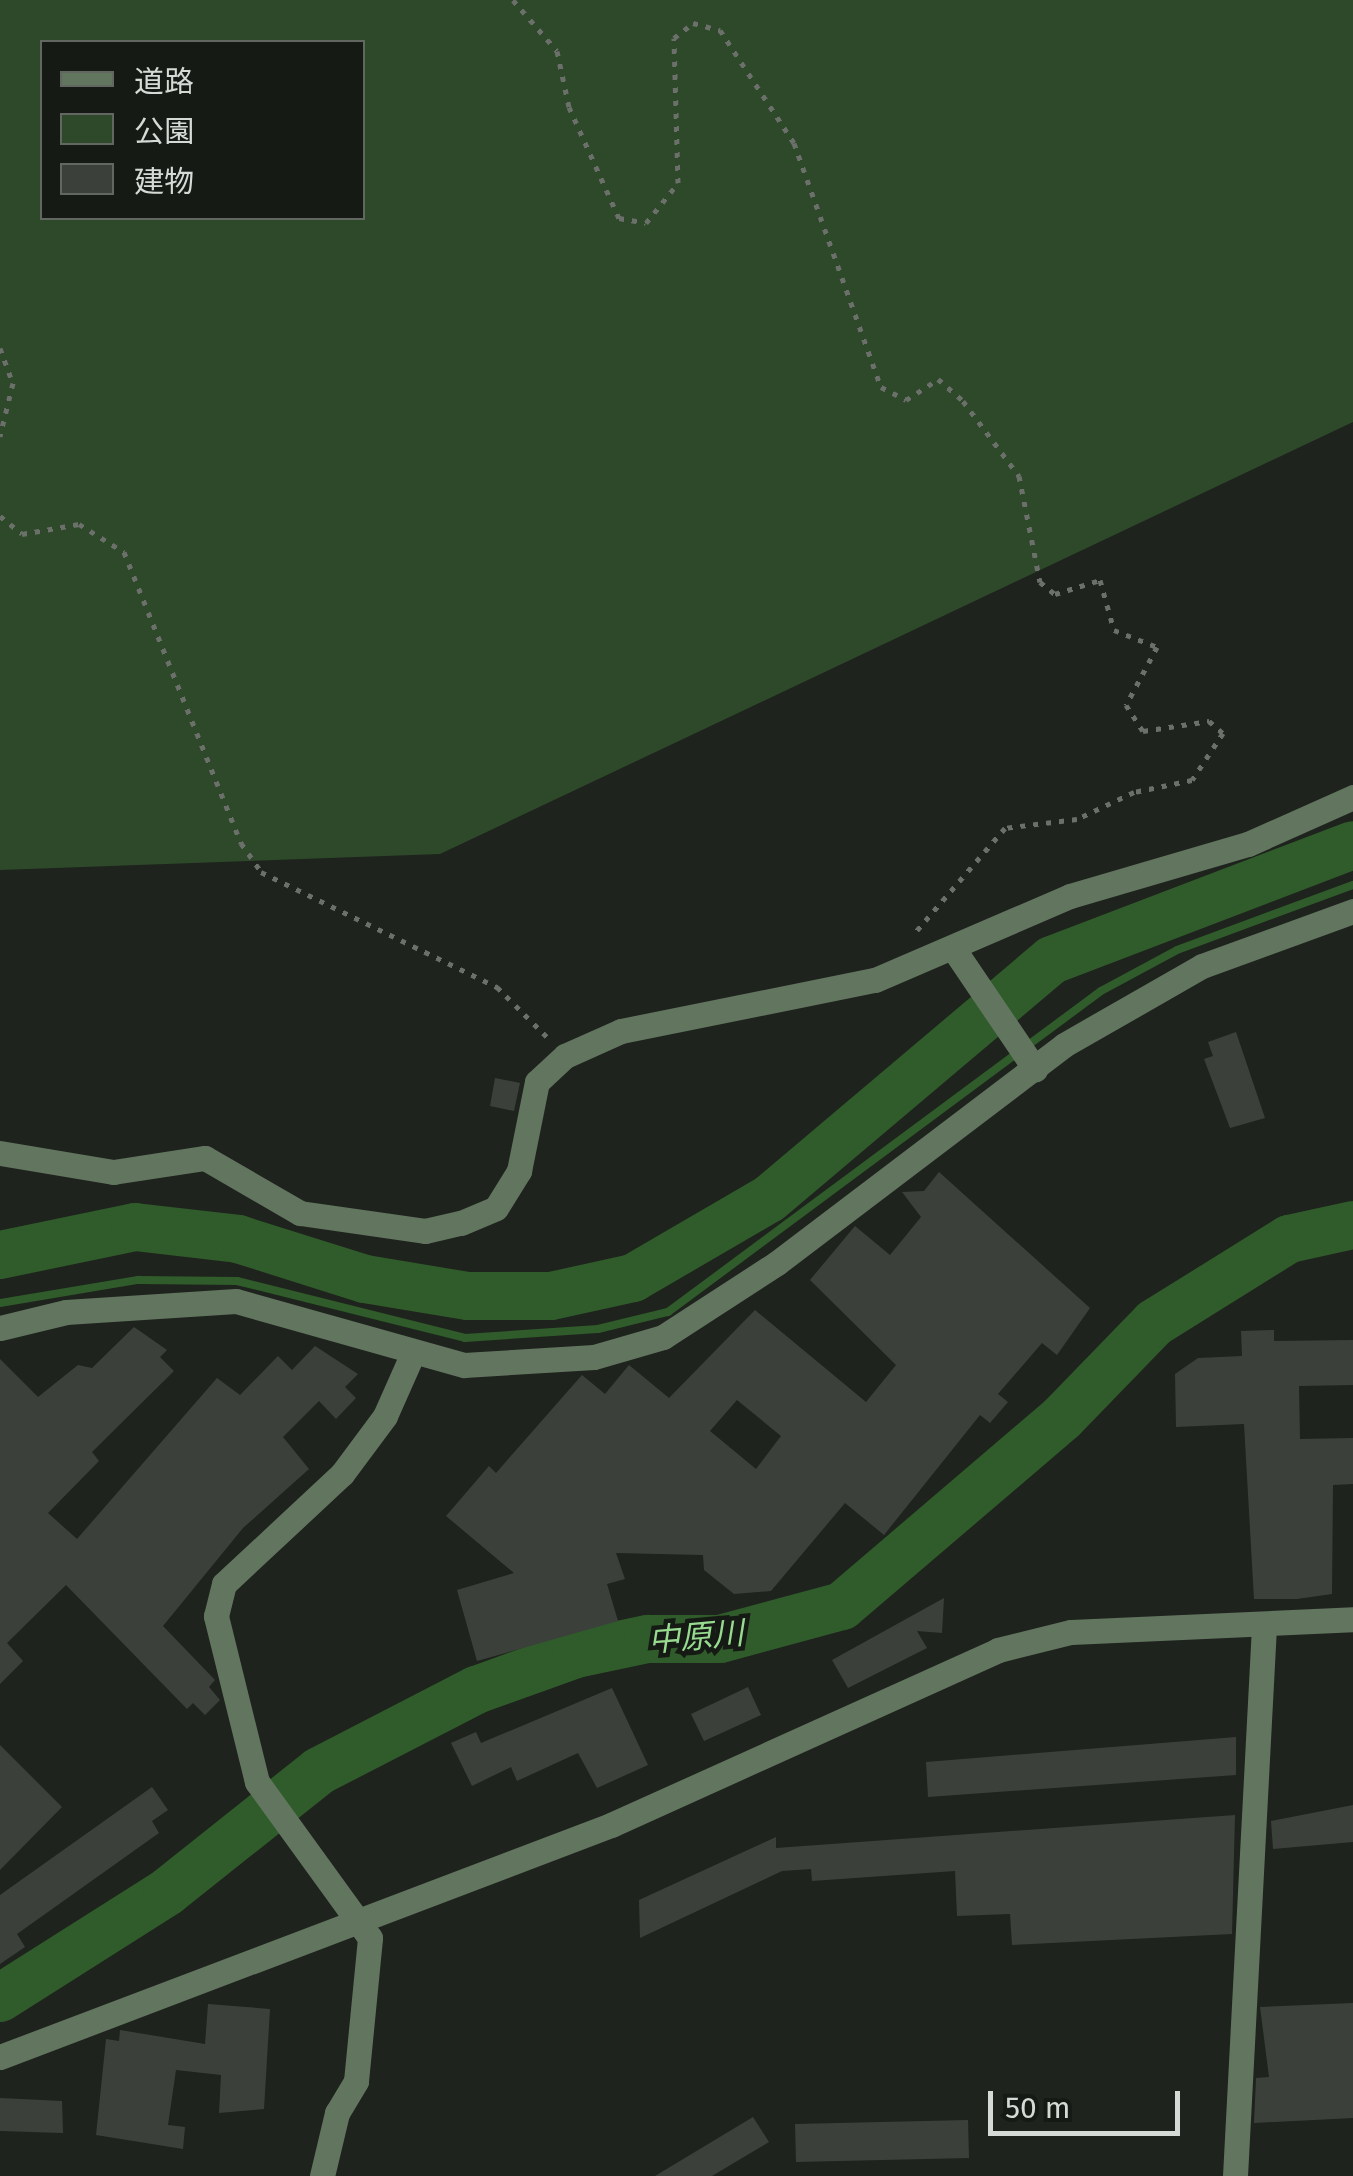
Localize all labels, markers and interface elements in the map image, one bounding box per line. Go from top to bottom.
legend [40,40,365,220]
text: 道路 [134,64,194,100]
text: 公園 [134,114,194,150]
text: 建物 [134,164,194,200]
water label: 中原川 [647,1614,745,1660]
scale bar [993,2071,1186,2133]
text: 50 m [1005,2090,1070,2126]

